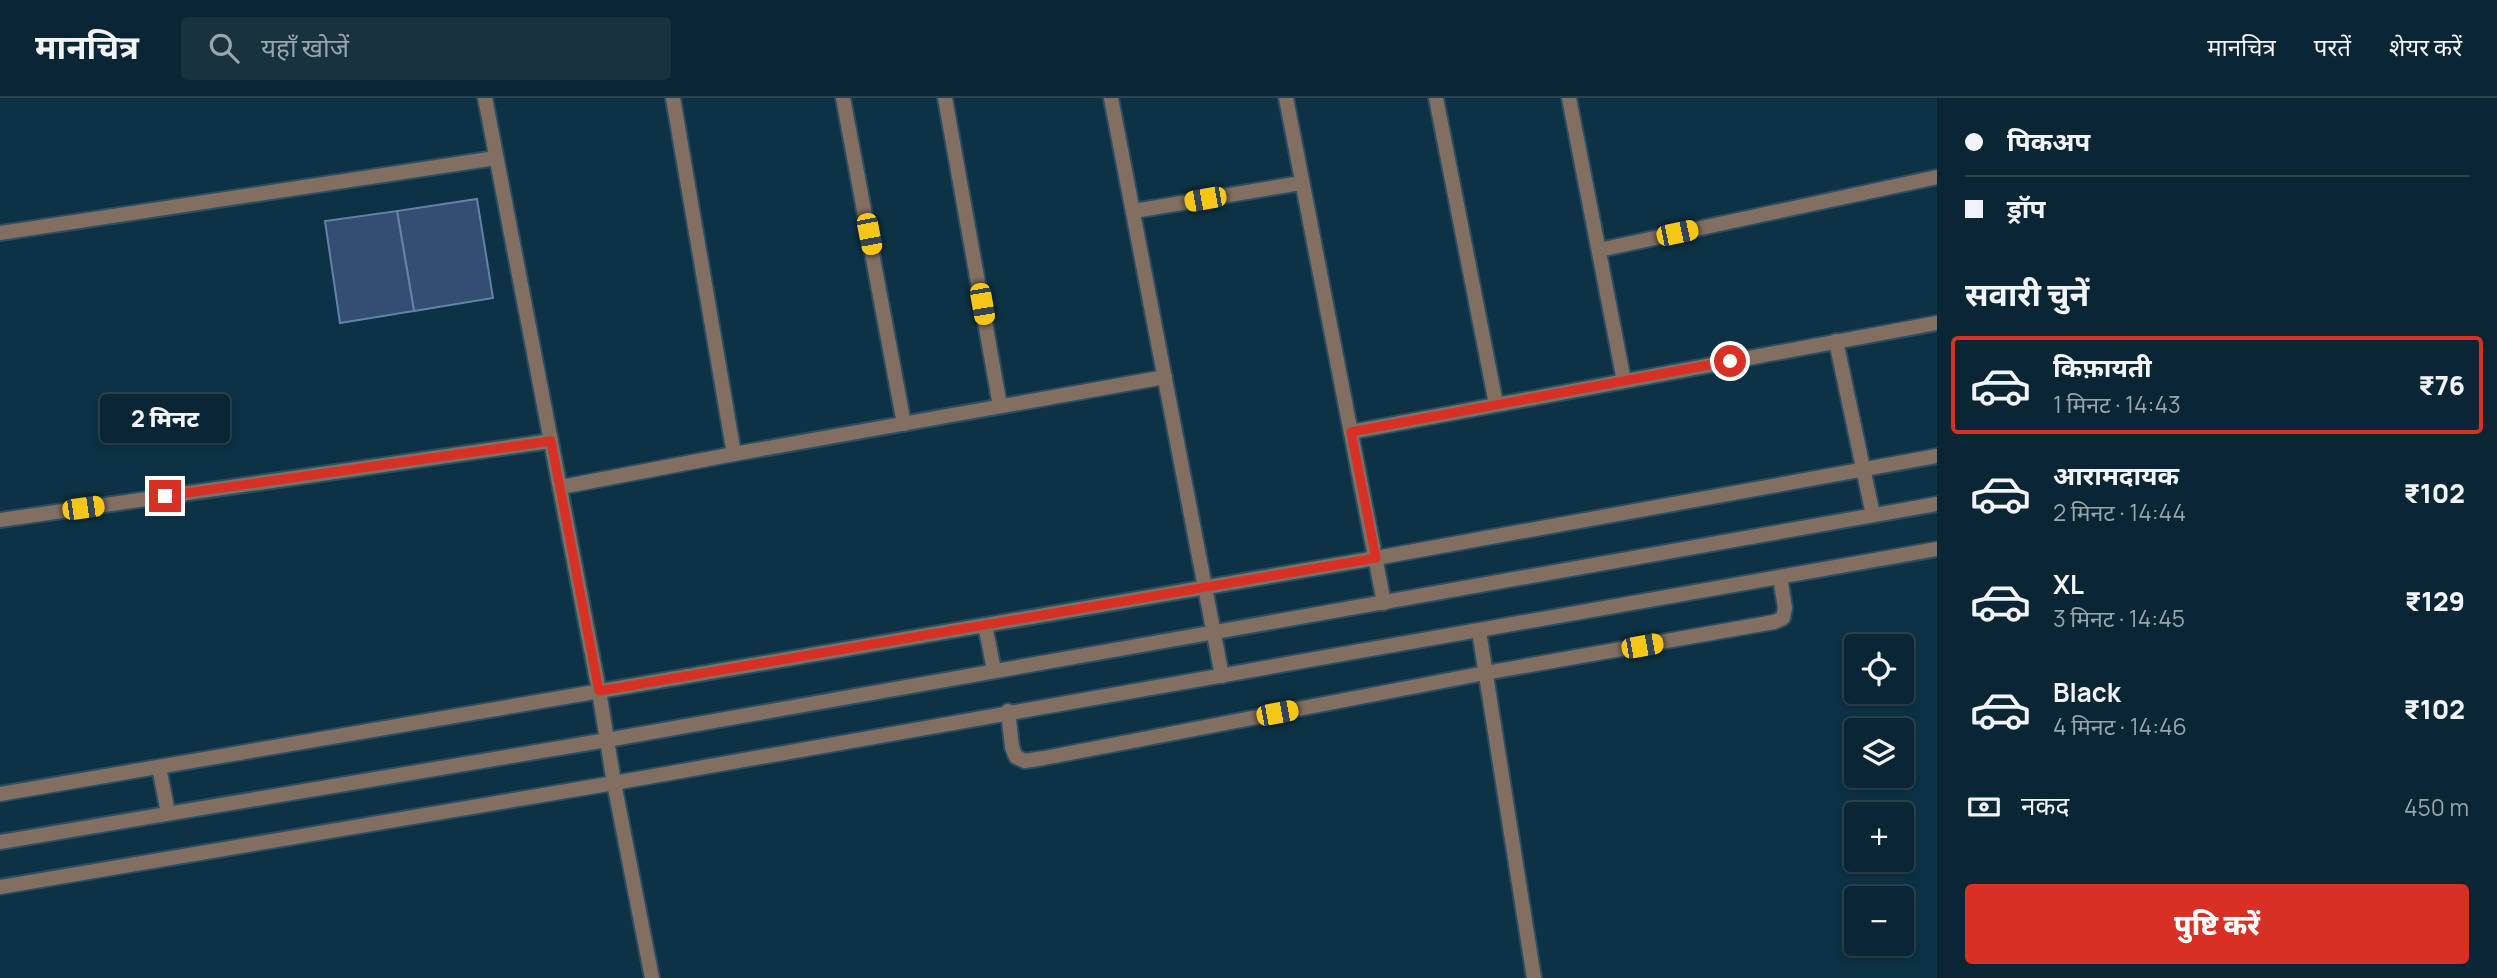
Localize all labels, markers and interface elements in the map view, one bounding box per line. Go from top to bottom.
search box [181,17,671,80]
text: मानचित्र [35,24,139,69]
icon: search [205,29,243,67]
text: यहाँ खोजें [261,29,349,65]
text: मानचित्र [2207,30,2276,63]
text: परतें [2314,30,2351,63]
text: शेयर करें [2389,30,2462,63]
text: पिकअप [2007,123,2090,159]
car [1183,185,1228,213]
text: ड्रॉप [2007,190,2045,226]
car [855,211,884,257]
car [1655,218,1700,248]
text: सवारी चुनें [1965,272,2089,316]
car [969,281,996,327]
route start [1714,345,1746,377]
text: किफ़ायती [2053,349,2152,385]
icon: car [1969,354,2032,417]
text: ₹76 [2418,367,2465,403]
text: 1 मिनट · 14:43 [2053,388,2181,420]
callout: 2 मिनट [100,394,230,444]
text: 2 मिनट [131,402,199,434]
text: आरामदायक [2053,457,2179,493]
icon: car [1969,462,2032,525]
text: ₹102 [2404,475,2465,511]
route end [149,480,181,512]
car [61,495,106,521]
text: 2 मिनट · 14:44 [2053,496,2186,528]
text: XL [2053,566,2084,602]
icon: car [1969,570,2032,633]
text: ₹129 [2405,583,2465,619]
text: 3 मिनट · 14:45 [2053,602,2185,634]
car [1620,632,1665,660]
map controls [1844,634,1914,956]
button: locate [1844,634,1914,704]
text: Black [2053,674,2121,710]
icon: car [1969,678,2032,741]
text: ₹102 [2404,691,2465,727]
car [1255,699,1300,727]
text: 4 मिनट · 14:46 [2053,710,2187,742]
button: layers [1844,718,1914,788]
text: नकद [2021,787,2069,823]
icon: cash [1965,788,2003,826]
text: 450 m [2404,791,2469,823]
button: + [1844,802,1914,872]
button: पुष्टि करें [1965,884,2469,964]
button: − [1844,886,1914,956]

